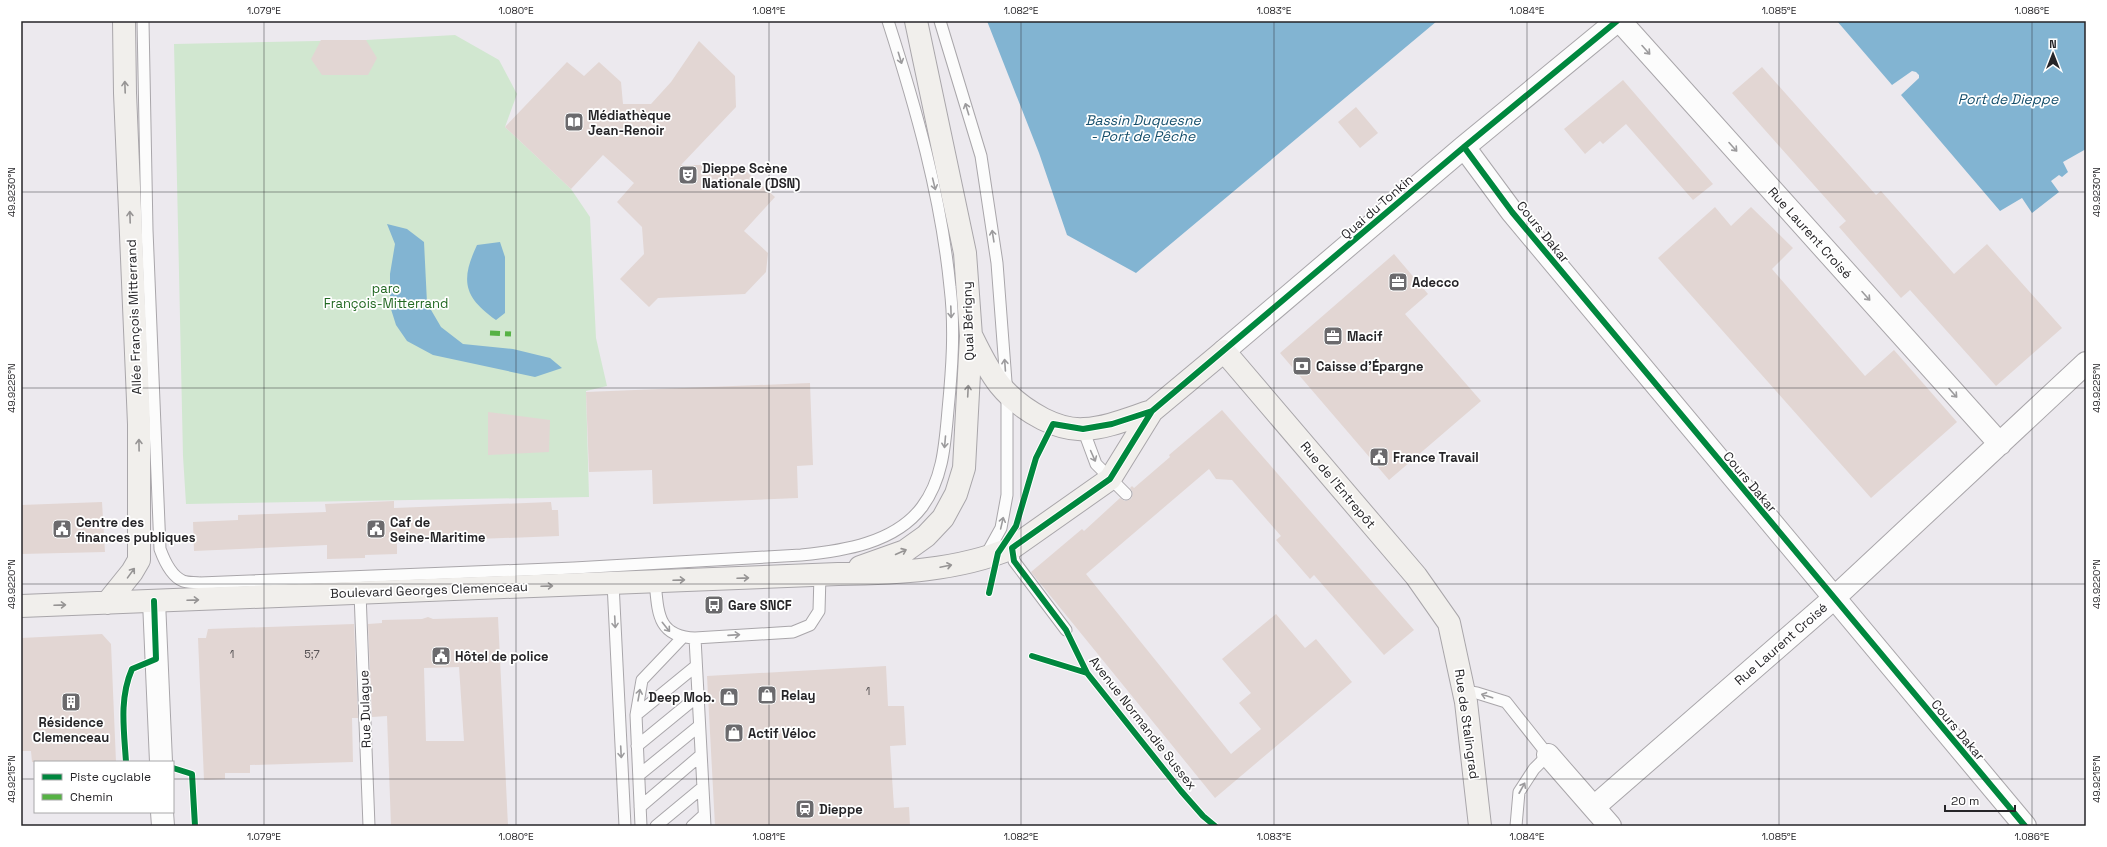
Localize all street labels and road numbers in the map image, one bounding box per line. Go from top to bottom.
street label: Quai du Tonkin [1337,171,1417,243]
street label: Rue Laurent Croisé [1764,184,1856,282]
street label: Cours Dakar [1513,198,1573,266]
street label: Allée François Mitterrand [123,239,145,395]
street label: Quai Bérigny [958,281,978,361]
street label: Rue de l'Entrepôt [1297,438,1379,532]
street label: Cours Dakar [1720,448,1781,516]
street label: Boulevard Georges Clemenceau [330,578,528,602]
street label: Rue Laurent Croisé [1731,599,1831,689]
street label: Avenue Normandie Sussex [1086,653,1201,793]
street label: Rue de Stalingrad [1451,668,1483,780]
street label: Rue Dulague [355,670,375,748]
street label: Cours Dakar [1928,696,1989,764]

